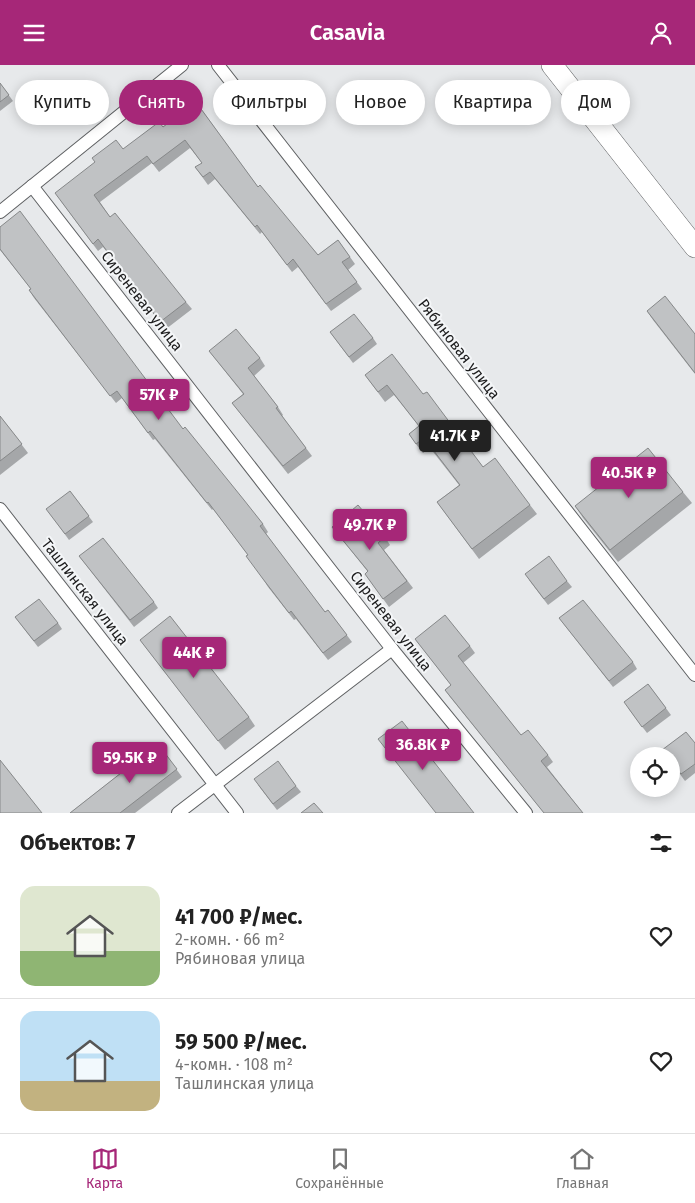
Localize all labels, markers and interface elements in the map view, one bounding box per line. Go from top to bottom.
icon: menu [20,19,48,47]
text: Casavia [310,19,385,46]
icon: person [647,19,675,47]
chip: Купить [15,80,109,125]
chip: Снять [119,80,203,125]
chip: Фильтры [213,80,326,125]
chip: Новое [336,80,425,125]
chip: Квартира [435,80,551,125]
chip: Дом [561,80,630,125]
street label: Сиреневая улица [97,247,187,355]
street label: Рябиновая улица [414,295,504,403]
pin: 57K ₽ [124,379,194,421]
text: 57K ₽ [139,385,179,404]
pin: 41.7K ₽ [409,419,501,462]
text: 41.7K ₽ [430,426,480,445]
pin: 40.5K ₽ [583,457,675,499]
text: 40.5K ₽ [602,463,656,482]
pin: 49.7K ₽ [324,509,416,551]
text: 49.7K ₽ [344,515,396,534]
street label: Ташлинская улица [38,535,132,649]
street label: Сиреневая улица [346,567,436,675]
pin: 44K ₽ [159,637,229,679]
text: 44K ₽ [173,643,215,662]
pin: 36.8K ₽ [377,729,469,771]
text: 36.8K ₽ [396,735,450,754]
pin: 59.5K ₽ [84,741,176,784]
map controls [630,747,680,797]
button: locate [630,747,680,797]
text: 59.5K ₽ [103,748,157,767]
icon: filters [647,829,675,857]
text: Объектов: 7 [20,830,135,856]
text: 41 700 ₽/мес. [175,904,303,930]
icon: home [60,906,120,966]
icon: heart [647,922,675,950]
text: 2-комн. · 66 m² [175,930,285,949]
text: Рябиновая улица [175,949,305,968]
text: 59 500 ₽/мес. [175,1029,307,1055]
icon: home [60,1031,120,1091]
icon: heart [647,1047,675,1075]
text: 4-комн. · 108 m² [175,1055,293,1074]
text: Ташлинская улица [175,1074,314,1093]
tab: Карта [86,1145,123,1192]
tab: Сохранённые [295,1145,384,1192]
tab: Главная [556,1145,609,1192]

